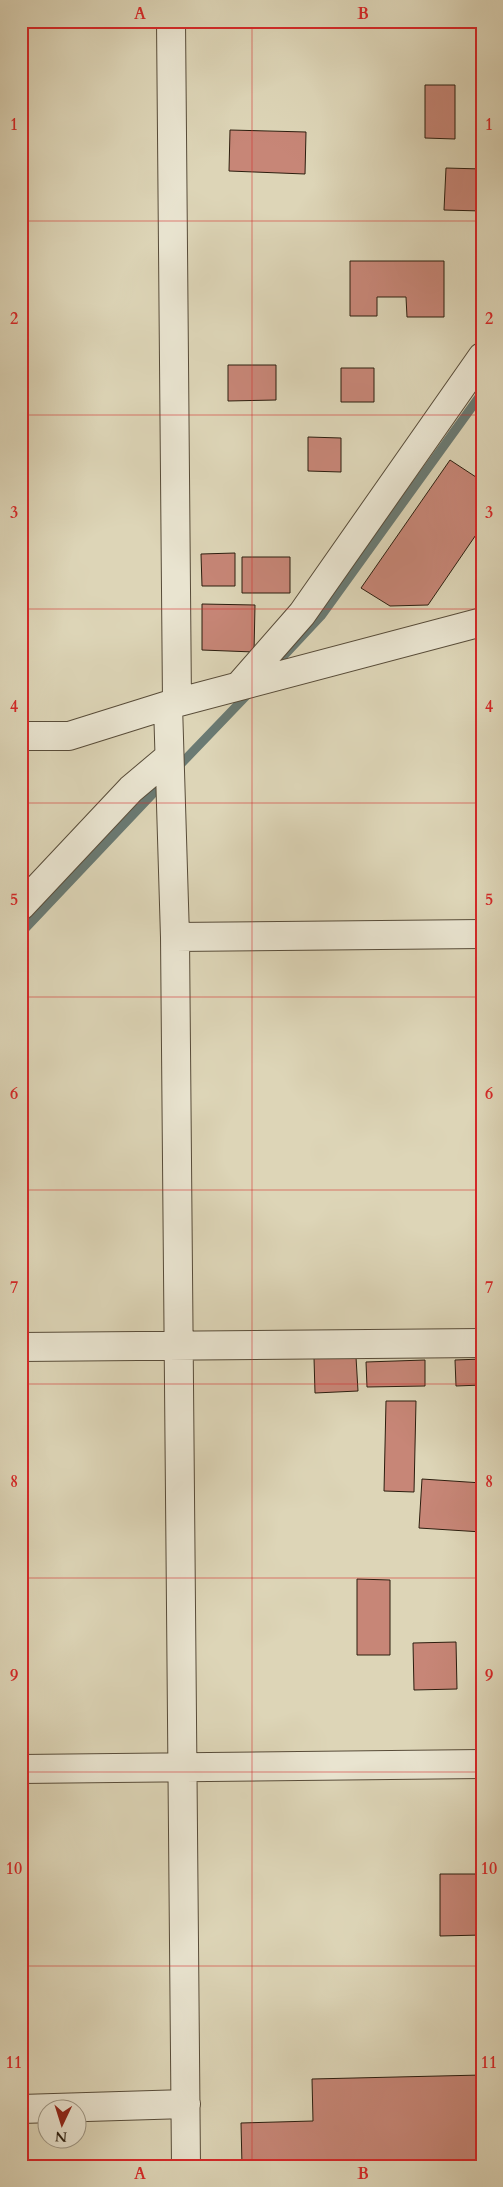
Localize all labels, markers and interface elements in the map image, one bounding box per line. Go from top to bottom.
text: A [134,3,146,25]
text: B [357,3,369,25]
text: 1 [10,114,18,136]
text: 1 [485,114,493,136]
text: 2 [10,308,18,330]
text: 2 [485,308,493,330]
text: 3 [10,502,18,524]
text: 3 [485,502,493,524]
text: 4 [10,696,18,718]
text: 4 [485,696,493,718]
text: 5 [10,889,18,911]
text: 5 [485,889,493,911]
text: 6 [10,1083,18,1105]
text: 6 [485,1083,493,1105]
text: 7 [10,1277,18,1299]
text: 7 [485,1277,493,1299]
text: 8 [10,1471,18,1493]
text: 8 [485,1471,493,1493]
text: 9 [10,1665,18,1687]
text: 9 [485,1665,493,1687]
text: 10 [6,1858,22,1880]
text: 10 [481,1858,497,1880]
text: 11 [6,2052,22,2074]
text: 11 [481,2052,497,2074]
north arrow [38,2100,88,2150]
text: N [54,2127,68,2146]
text: A [134,2163,146,2185]
text: B [357,2163,369,2185]

